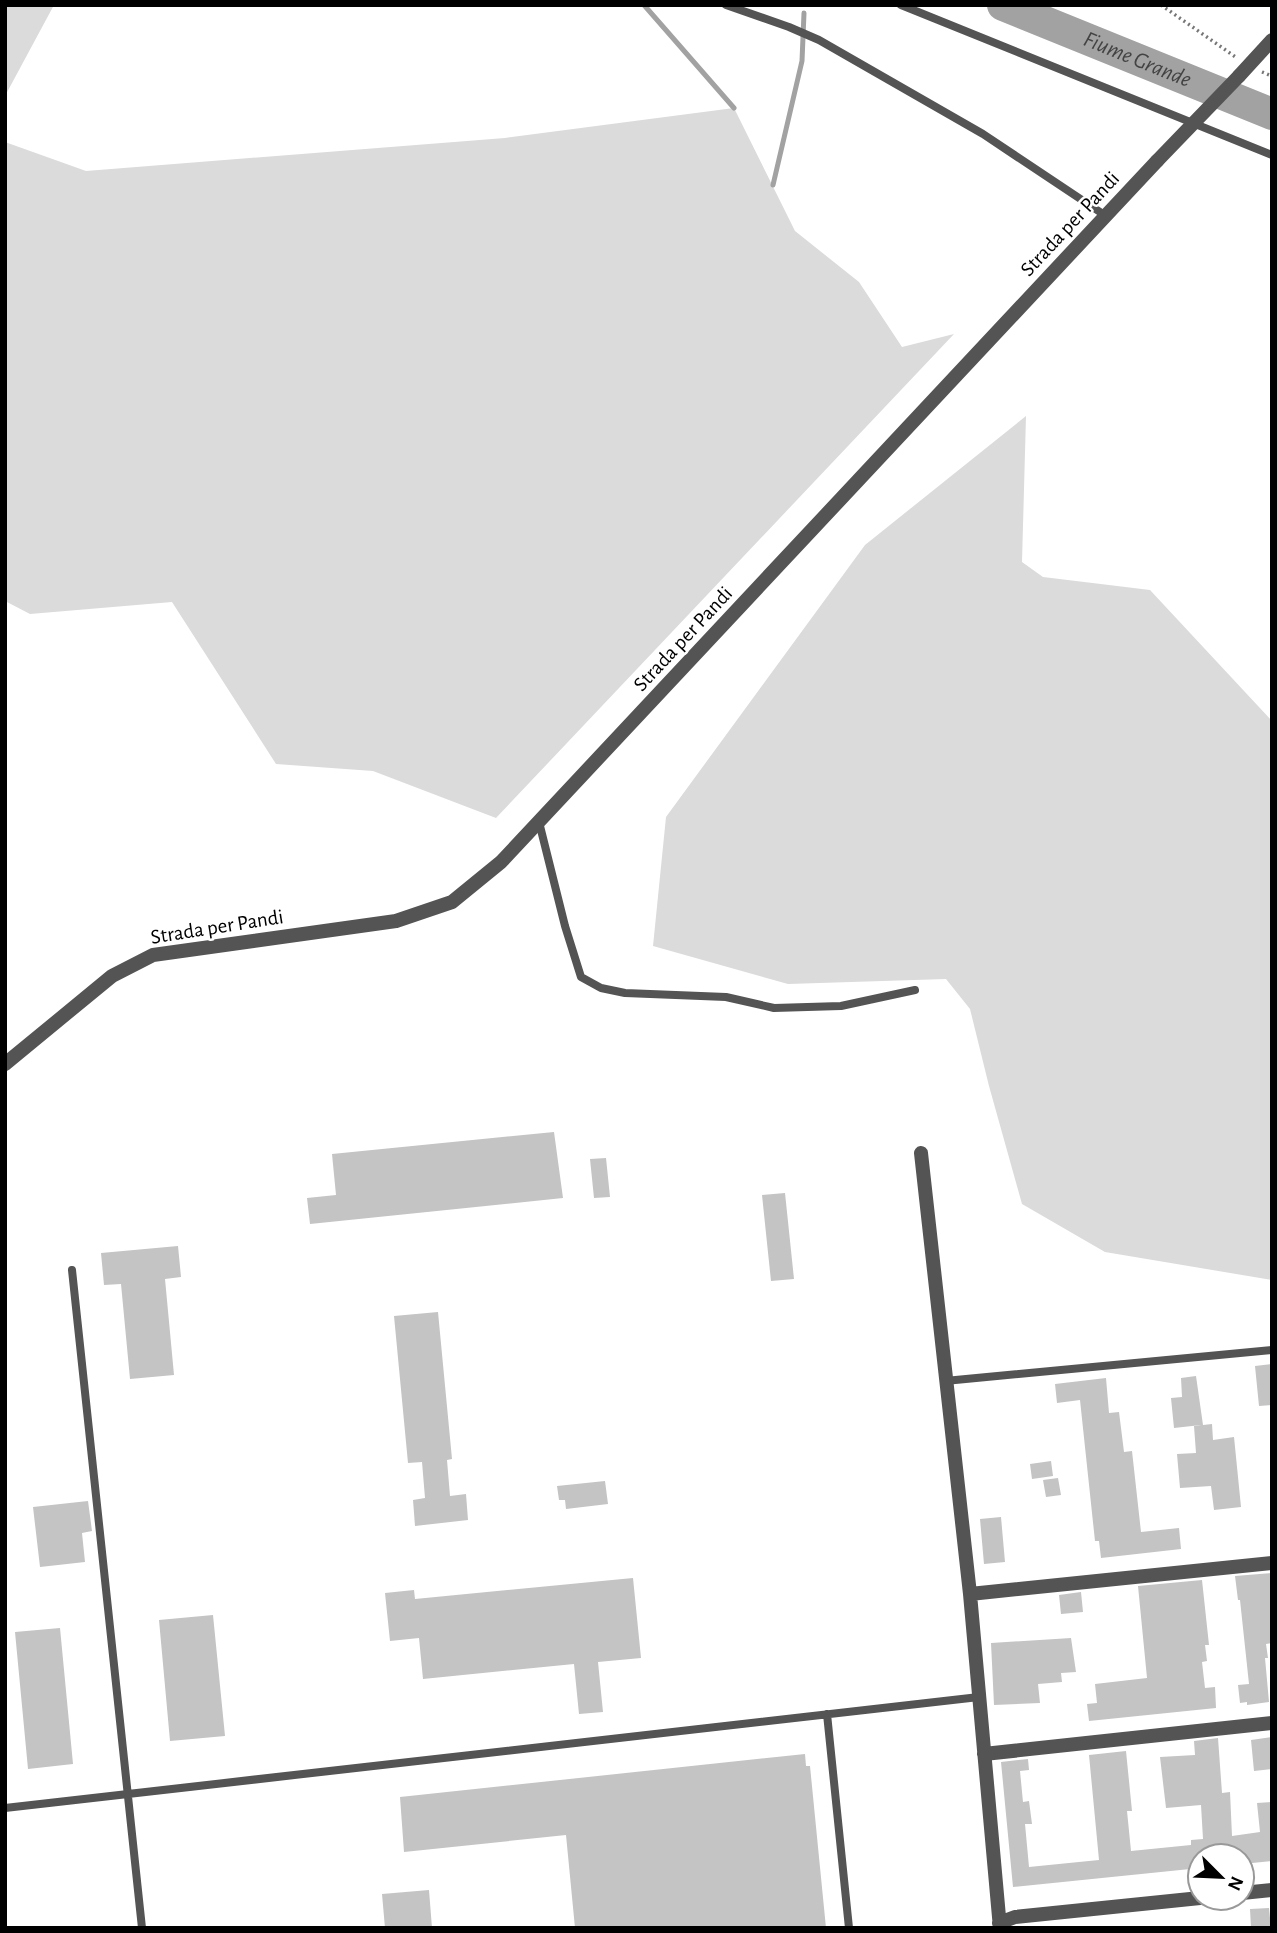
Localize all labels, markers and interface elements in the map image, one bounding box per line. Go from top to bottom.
water label: Fiume Grande [1080,27,1195,92]
street label: Strada per Pandi [1017,168,1123,280]
street label: Strada per Pandi [630,583,736,695]
street label: Strada per Pandi [149,906,285,948]
north arrow [1186,1842,1256,1912]
text: N [1224,1873,1247,1893]

